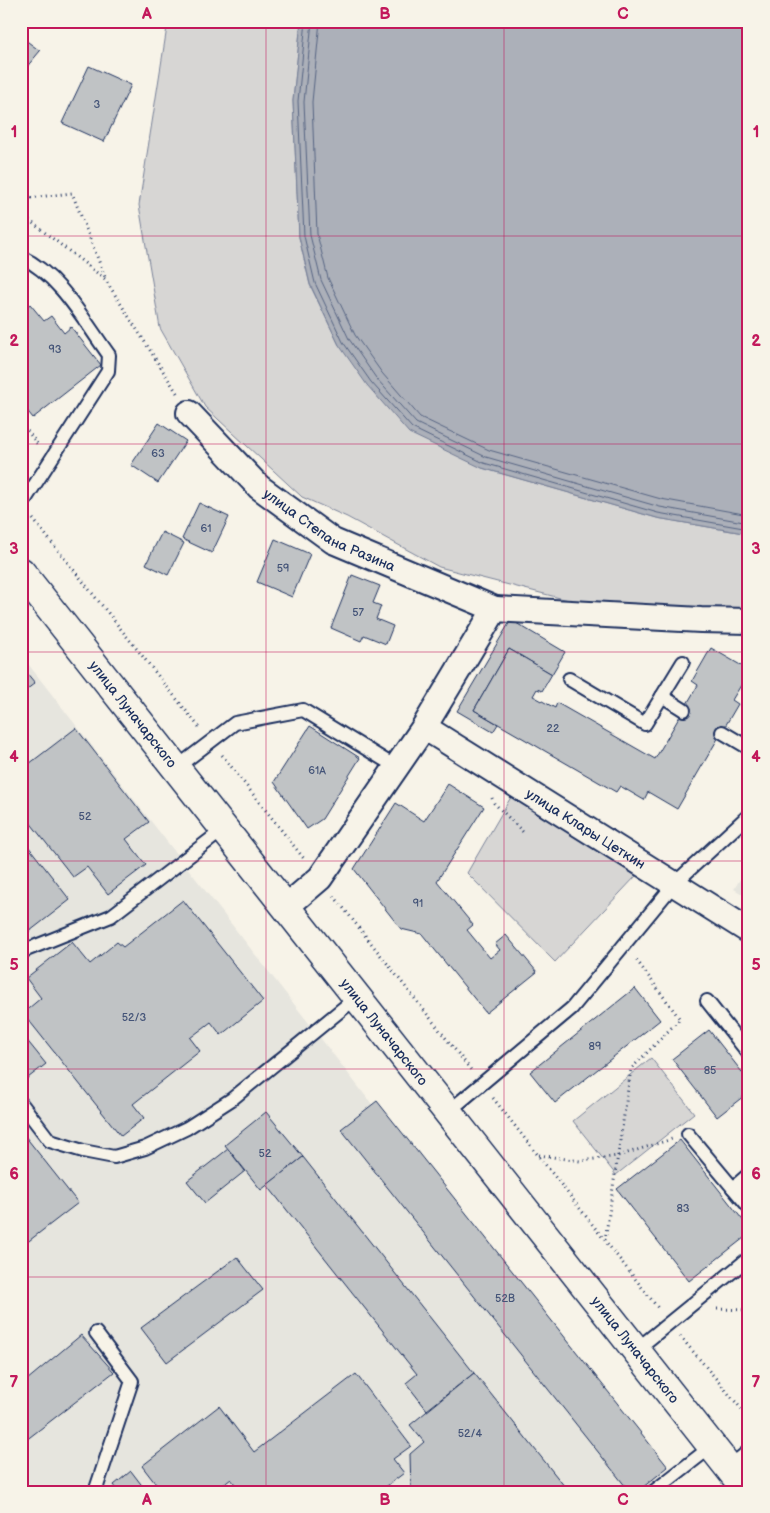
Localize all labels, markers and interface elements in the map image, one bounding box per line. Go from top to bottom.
text: A [141,5,152,24]
text: B [379,5,391,24]
text: C [617,5,629,24]
house number: 3 [94,98,101,111]
text: 1 [11,123,17,142]
text: 1 [753,123,759,142]
text: 2 [9,332,19,351]
text: 2 [751,332,761,351]
house number: 93 [48,343,62,356]
house number: 63 [151,447,165,460]
street label: улица Степана Разина [260,485,399,575]
house number: 61 [201,522,211,535]
text: 3 [9,540,19,559]
text: 3 [751,540,761,559]
house number: 59 [277,562,289,575]
house number: 57 [352,606,364,619]
street label: улица Луначарского [86,657,181,771]
house number: 22 [547,722,560,735]
text: 4 [9,748,19,767]
text: 4 [751,748,761,767]
house number: 61А [308,764,326,777]
street label: улица Клары Цеткин [523,785,649,872]
house number: 52 [79,810,92,823]
house number: 91 [413,897,423,910]
text: 5 [9,956,19,975]
text: 5 [751,956,761,975]
street label: улица Луначарского [337,975,432,1089]
house number: 52/3 [122,1011,146,1024]
house number: 89 [589,1040,601,1053]
house number: 85 [704,1064,716,1077]
house number: 52 [259,1147,272,1160]
text: 6 [9,1165,19,1184]
text: 6 [751,1165,761,1184]
house number: 83 [676,1202,690,1215]
house number: 52В [495,1292,515,1305]
street label: улица Луначарского [588,1293,683,1406]
text: 7 [10,1373,19,1392]
text: 7 [752,1373,761,1392]
house number: 52/4 [458,1427,483,1440]
text: A [141,1491,152,1510]
text: B [379,1491,391,1510]
text: C [617,1491,629,1510]

